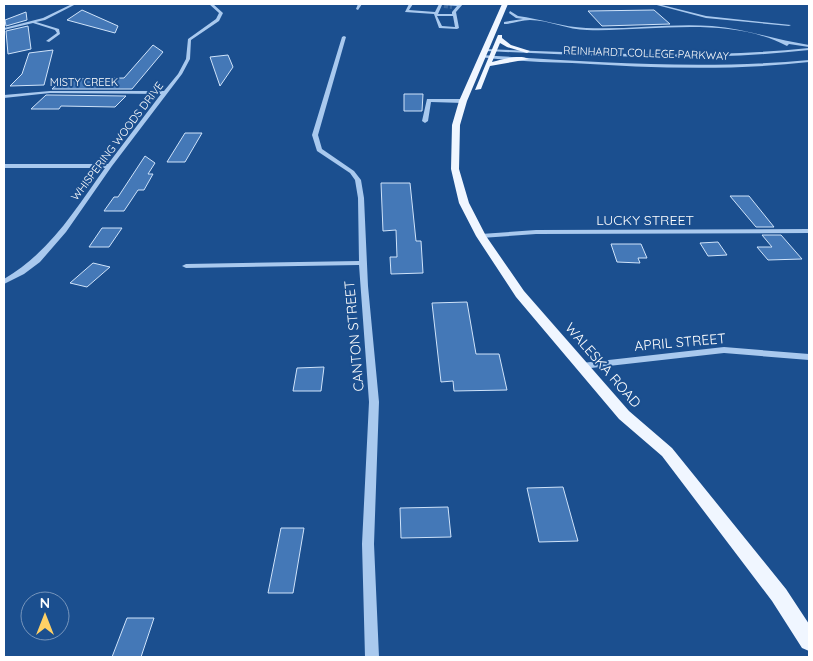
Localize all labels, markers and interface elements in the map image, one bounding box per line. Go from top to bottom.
street label: REINHARDT COLLEGE PARKWAY [563,43,729,63]
street label: MISTY CREEK [50,75,118,89]
street label: WHISPERING WOODS DRIVE [68,79,166,203]
street label: LUCKY STREET [596,211,694,229]
street label: CANTON STREET [340,280,368,392]
street label: WALESKA ROAD [561,319,645,411]
street label: APRIL STREET [634,329,726,355]
north arrow [20,591,70,641]
text: N [40,594,50,612]

